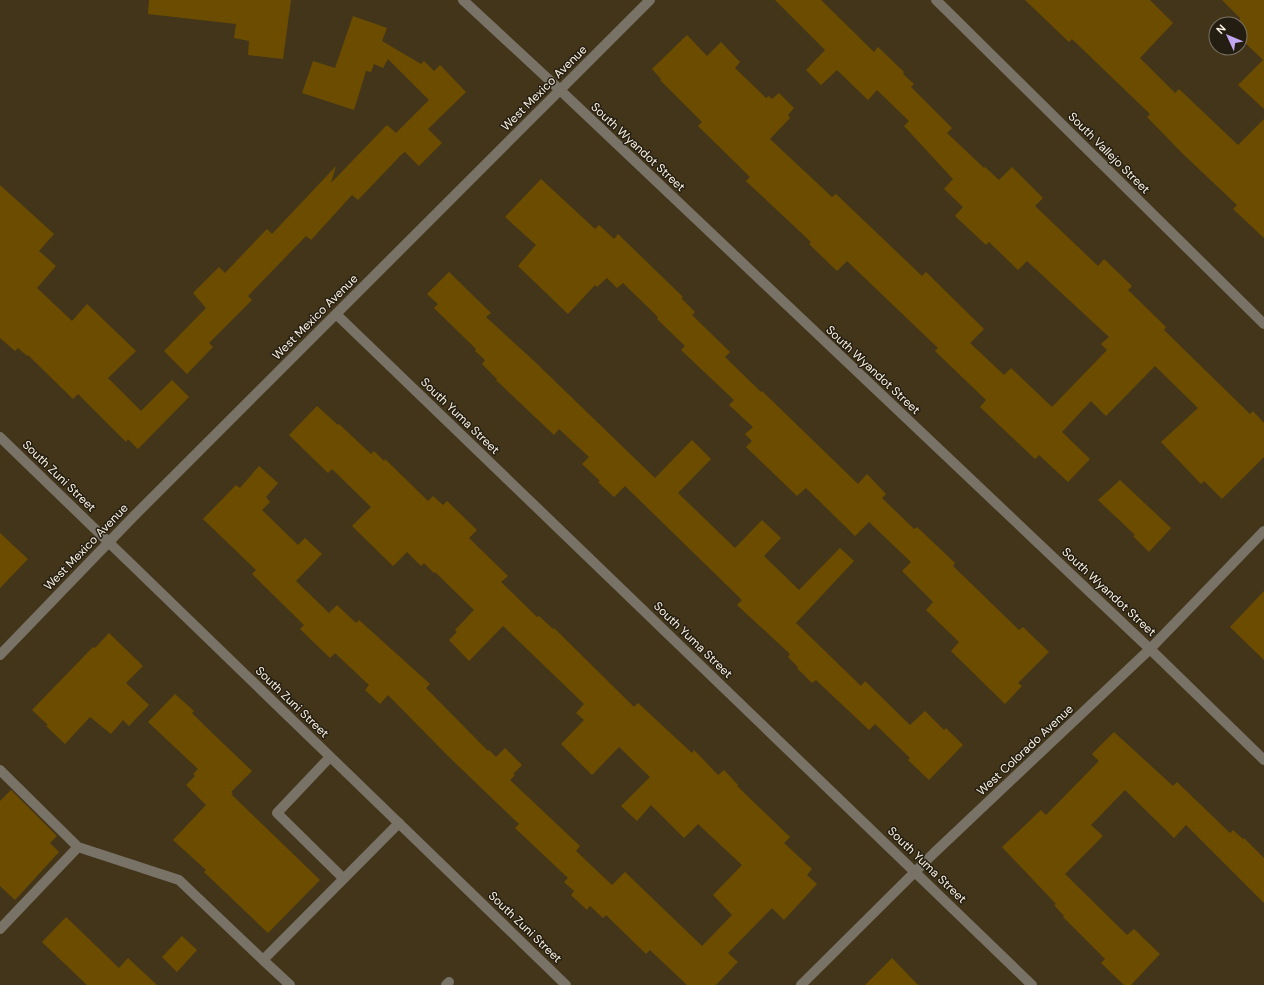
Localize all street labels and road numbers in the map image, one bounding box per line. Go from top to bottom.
street label: West Mexico Avenue [498,42,590,134]
street label: South Wyandot Street [587,99,689,195]
street label: South Vallejo Street [1065,109,1153,197]
street label: West Mexico Avenue [269,271,361,363]
street label: South Wyandot Street [822,322,924,418]
street label: South Yuma Street [417,374,503,458]
street label: South Zuni Street [19,437,99,515]
street label: West Mexico Avenue [40,500,132,594]
street label: South Wyandot Street [1058,544,1160,640]
street label: South Yuma Street [650,598,736,682]
street label: South Zuni Street [252,663,332,741]
street label: West Colorado Avenue [973,701,1077,799]
street label: South Yuma Street [884,823,970,907]
street label: South Zuni Street [485,888,565,966]

